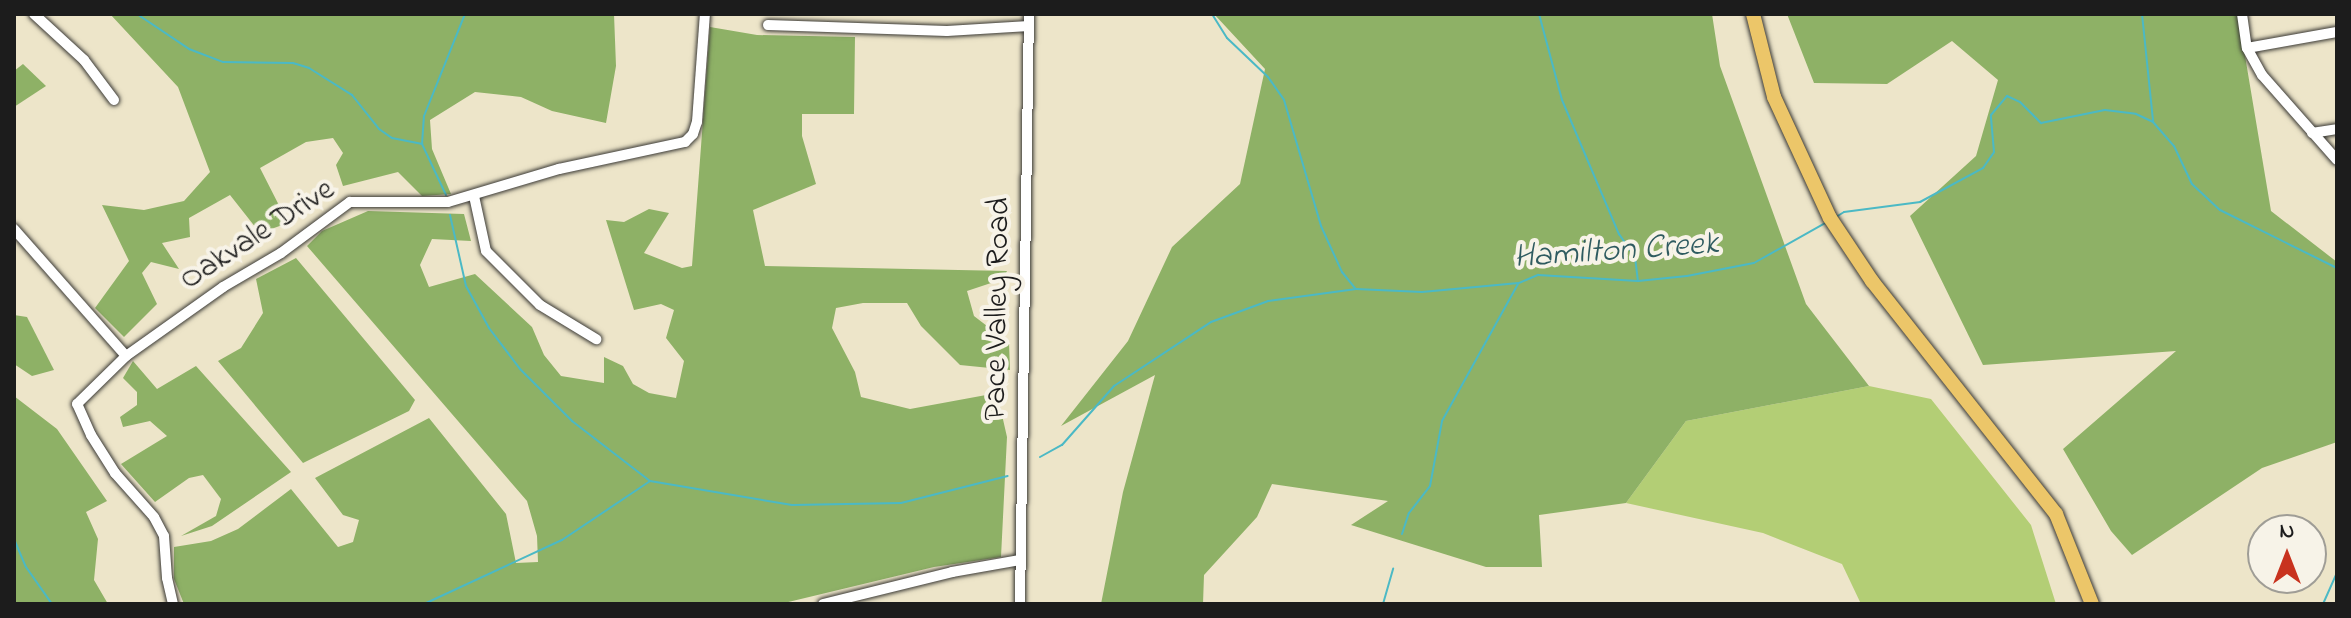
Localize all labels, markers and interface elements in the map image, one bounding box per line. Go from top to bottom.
street label: Oakvale Drive [174,172,342,300]
street label: Pace Valley Road [978,197,1020,421]
water label: Hamilton Creek [1512,224,1720,280]
north arrow [2247,514,2327,594]
text: N [2280,516,2294,548]

